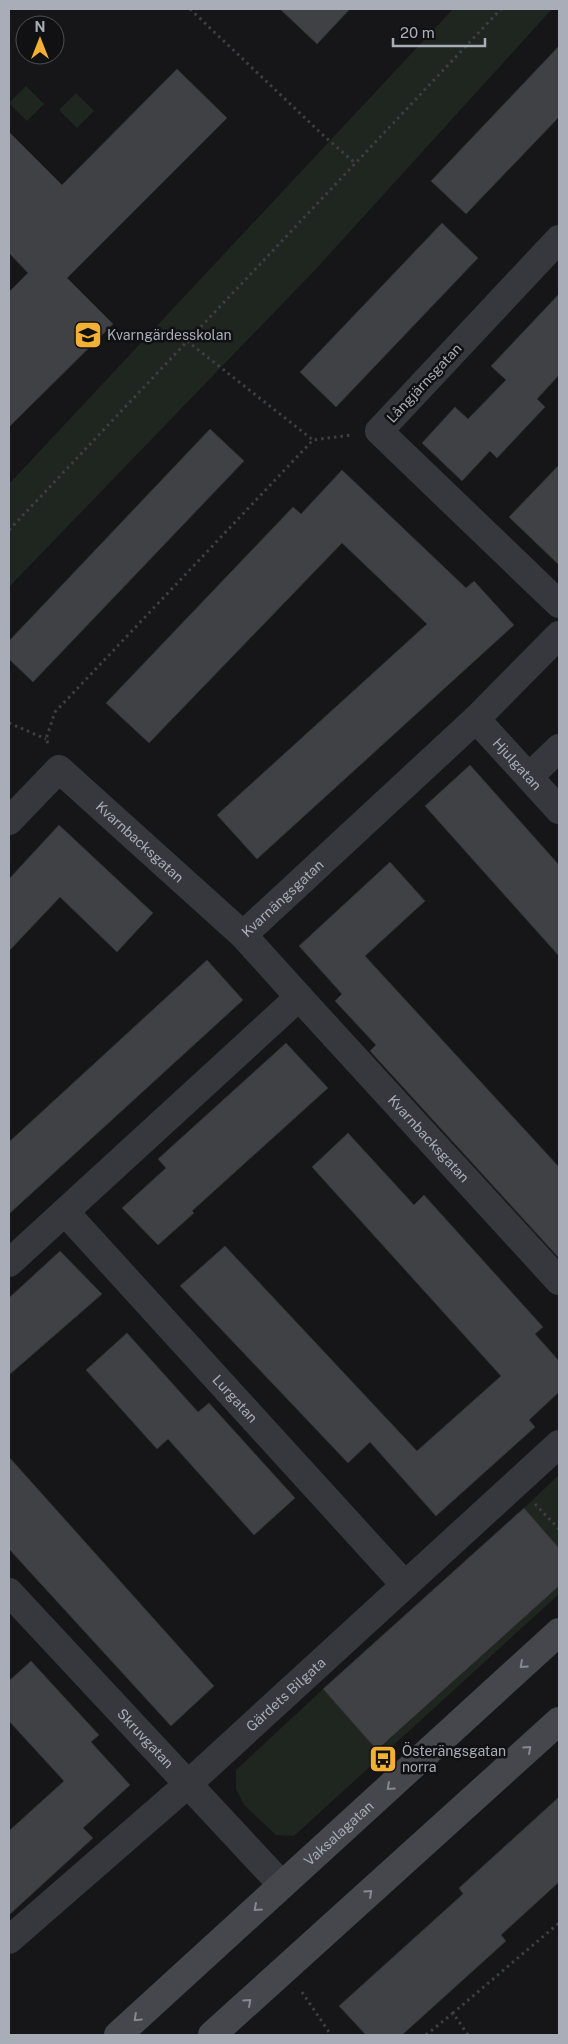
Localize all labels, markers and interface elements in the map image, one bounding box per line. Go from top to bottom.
north arrow [15,15,65,65]
scale bar [393,15,486,47]
text: N [35,19,45,35]
text: 20 m [400,24,435,41]
school or university icon: Kvarngärdesskolan [73,320,103,350]
place label: Kvarngärdesskolan [107,327,232,343]
street label: Långjärnsgatan [383,340,465,426]
street label: Hjulgatan [490,735,545,793]
street label: Kvarnbacksgatan [93,798,187,886]
street label: Kvarnängsgatan [238,857,327,940]
street label: Kvarnbacksgatan [385,1092,473,1186]
street label: Lurgatan [209,1371,261,1426]
street label: Gärdets Bilgata [243,1654,329,1735]
one-way arrow [520,1659,529,1668]
street label: Skruvgatan [114,1705,177,1771]
place label: Österängsgatan norra [402,1741,506,1775]
bus stop icon: Österängsgatan norra [368,1744,398,1774]
one-way arrow [523,1746,532,1755]
one-way arrow [387,1781,396,1790]
street label: Vaksalagatan [301,1798,377,1869]
one-way arrow [363,1890,372,1899]
one-way arrow [254,1902,263,1911]
one-way arrow [243,1999,252,2008]
one-way arrow [134,2012,143,2021]

